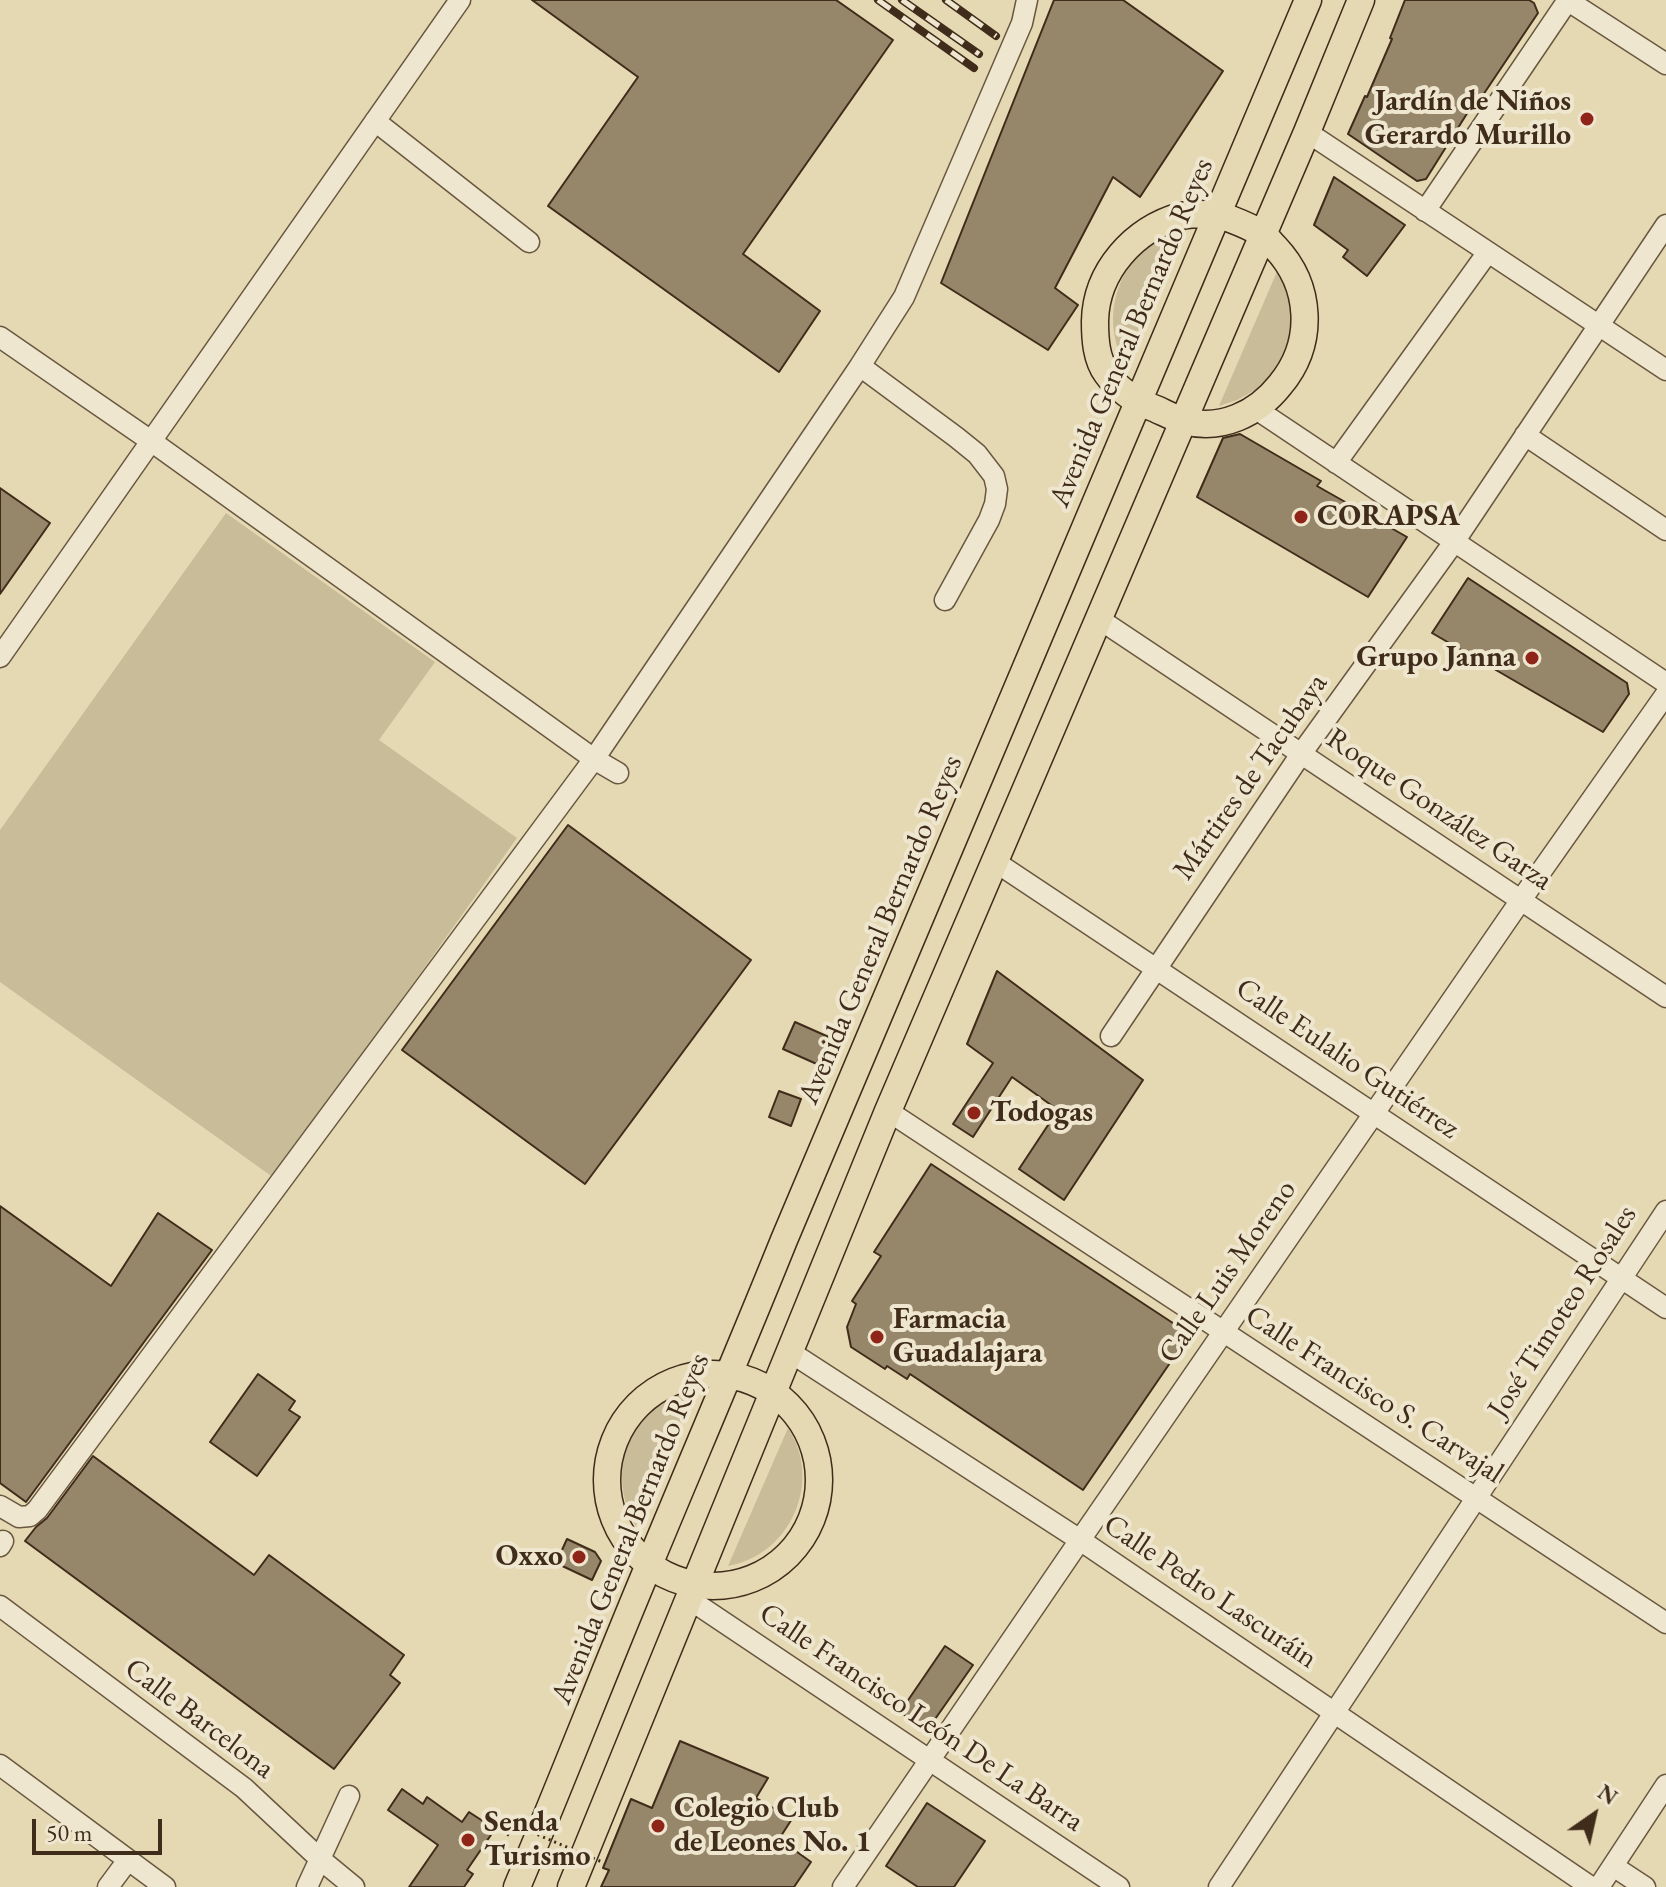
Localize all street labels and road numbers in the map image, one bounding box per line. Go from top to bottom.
street label: Avenida General Bernardo Reyes [1042,153,1222,513]
street label: Mártires de Tacubaya [1166,667,1336,887]
street label: Roque González Garza [1319,721,1559,899]
street label: Avenida General Bernardo Reyes [791,750,971,1110]
street label: Calle Eulalio Gutiérrez [1228,971,1466,1147]
street label: Calle Luis Moreno [1151,1173,1305,1371]
street label: José Timoteo Rosales [1481,1199,1645,1425]
street label: Calle Francisco S. Carvajal [1238,1298,1510,1492]
street label: Avenida General Bernardo Reyes [544,1348,718,1710]
street label: Calle Pedro Lascuráin [1096,1507,1324,1677]
street label: Calle Francisco León De La Barra [752,1596,1090,1840]
street label: Calle Barcelona [117,1651,281,1787]

